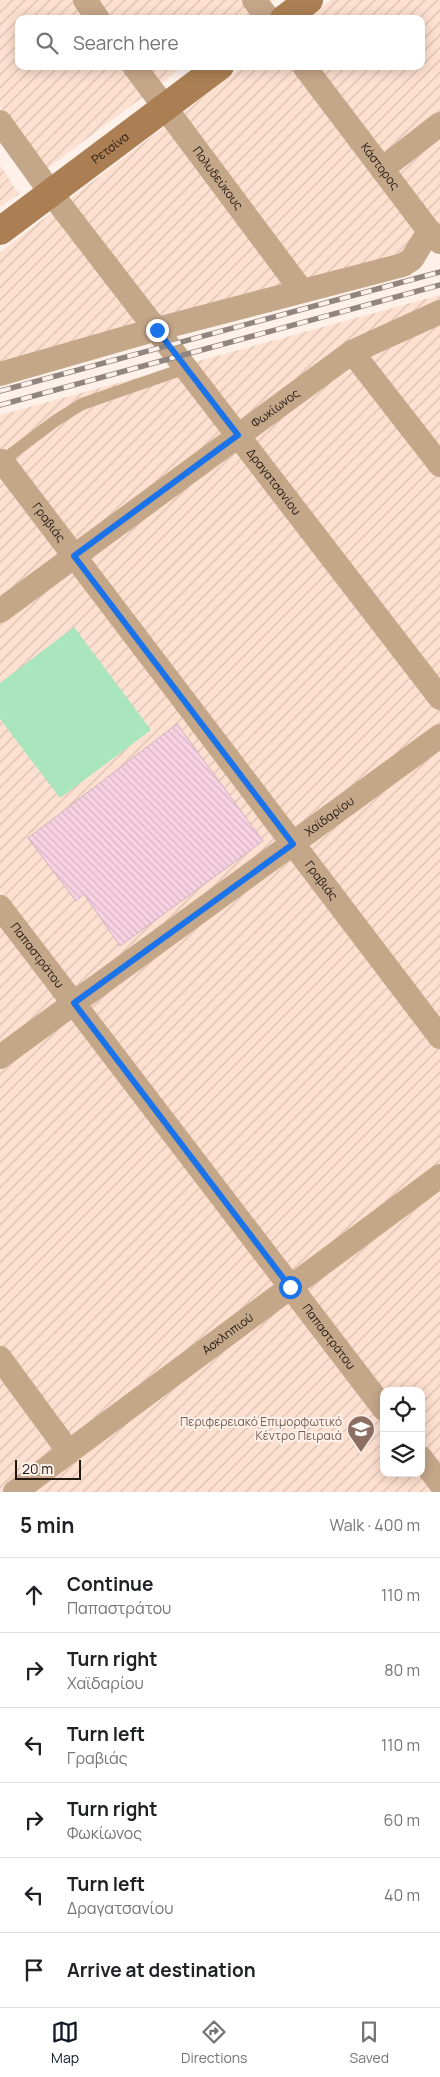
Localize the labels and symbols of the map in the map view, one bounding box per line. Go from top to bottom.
street label: Ρετσίνα [88,128,133,168]
street label: Κάστορος [357,139,404,193]
street label: Πολυδεύκους [189,143,248,213]
route end [146,319,169,342]
street label: Φωκίωνος [247,384,303,431]
street label: Δραγατσανίου [243,445,305,518]
street label: Γραβιάς [29,499,70,546]
street label: Χαϊδαρίου [301,792,358,840]
street label: Γραβιάς [301,857,342,904]
street label: Παπαστράτου [7,919,68,991]
route start [279,1276,302,1299]
street label: Παπαστράτου [299,1300,360,1373]
street label: Ασκληπιού [198,1309,257,1358]
place label: Περιφερειακό Επιμορφωτικό Κέντρο Πειραιά [180,1413,342,1444]
school or university icon: Περιφερειακό Επιμορφωτικό Κέντρο Πειραιά [346,1414,376,1453]
scale bar [15,1457,81,1480]

